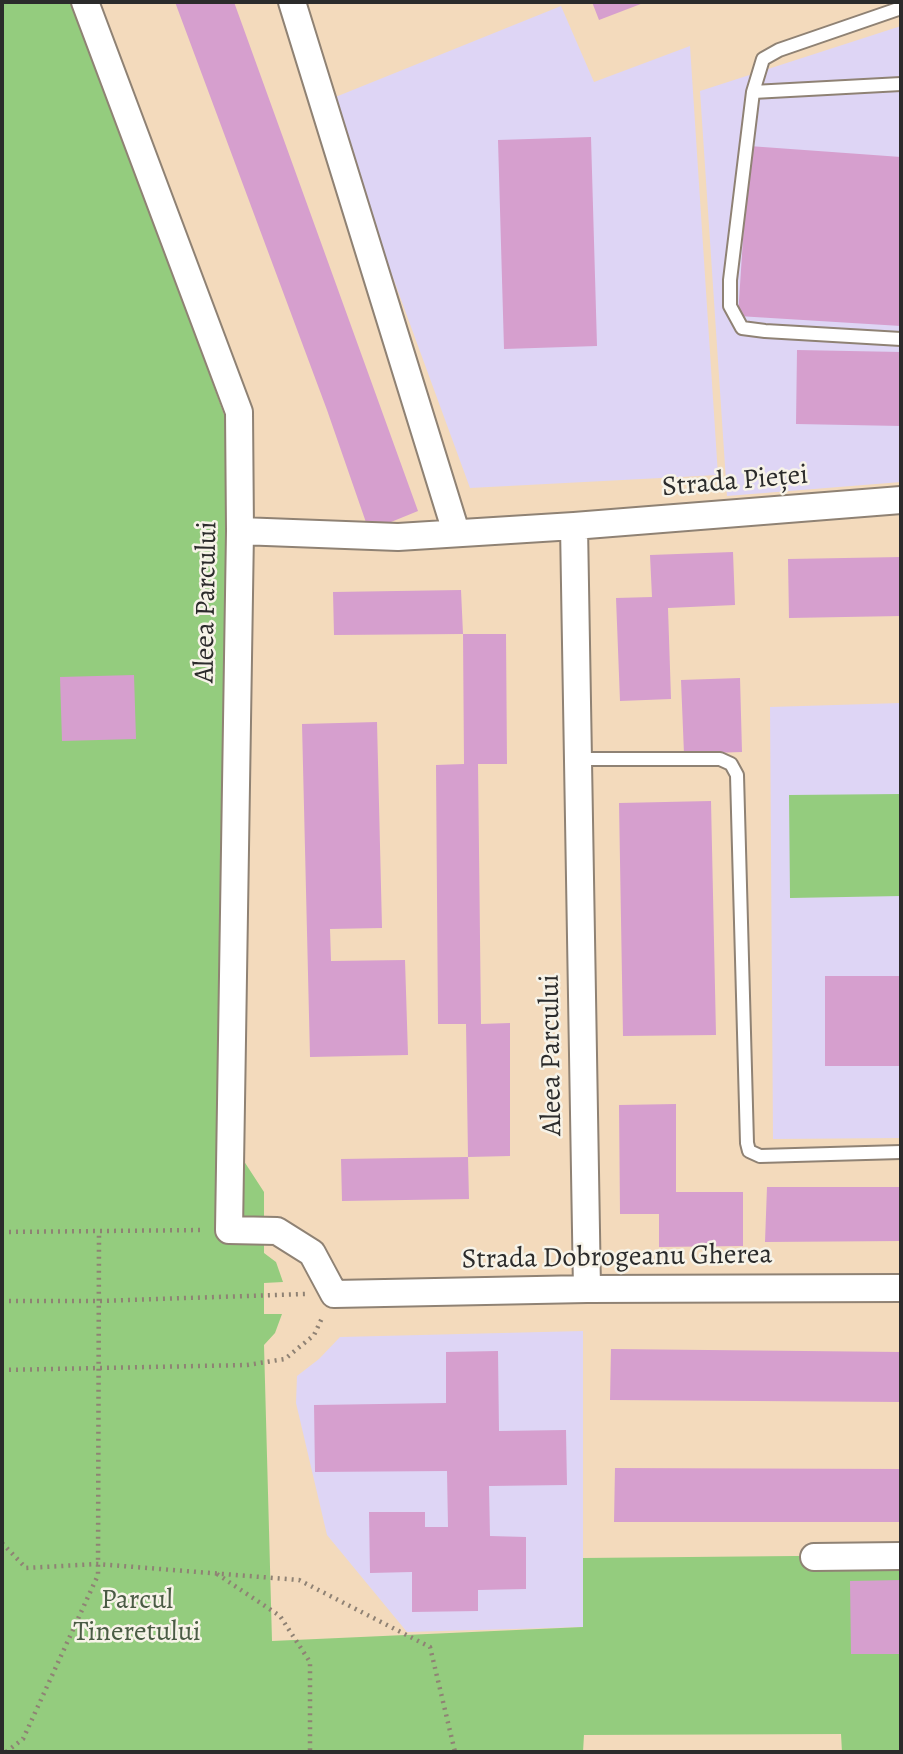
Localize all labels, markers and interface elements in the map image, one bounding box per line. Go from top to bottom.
street label: Strada Pieței [661,459,809,505]
street label: Aleea Parcului [189,521,225,683]
street label: Aleea Parcului [534,974,570,1136]
street label: Strada Dobrogeanu Gherea [461,1238,773,1278]
park label: Parcul Tineretului [73,1584,201,1650]

